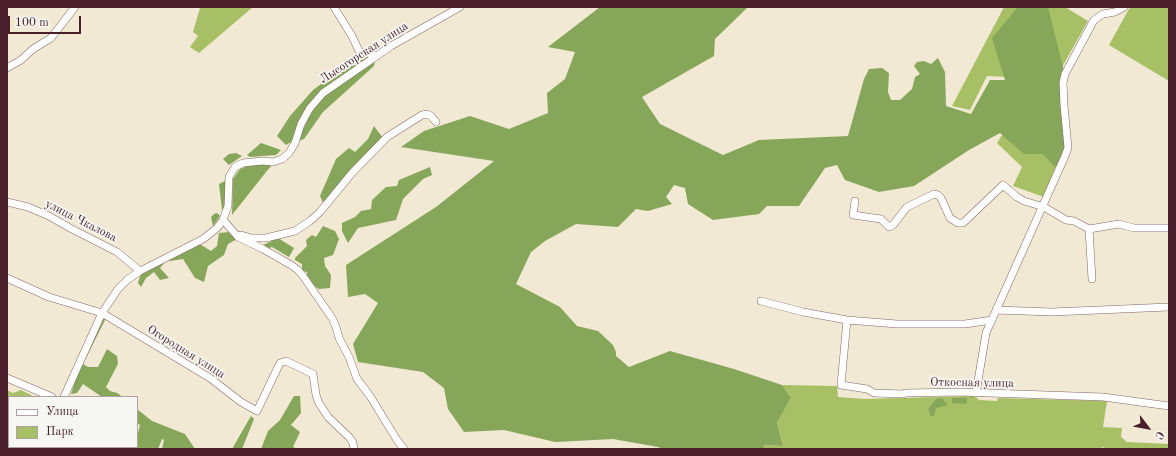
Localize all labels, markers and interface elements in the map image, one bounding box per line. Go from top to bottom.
scale bar [10,8,83,34]
text: 100 m [15,17,49,29]
street label: Лысогорская улица [317,19,411,87]
street label: улица Чкалова [43,197,119,245]
street label: Огородная улица [144,322,228,382]
street label: Откосная улица [930,375,1014,391]
legend [8,396,138,448]
text: Улица [46,406,79,418]
north arrow [1128,408,1168,448]
text: Парк [46,426,74,438]
text: С [1152,429,1165,441]

